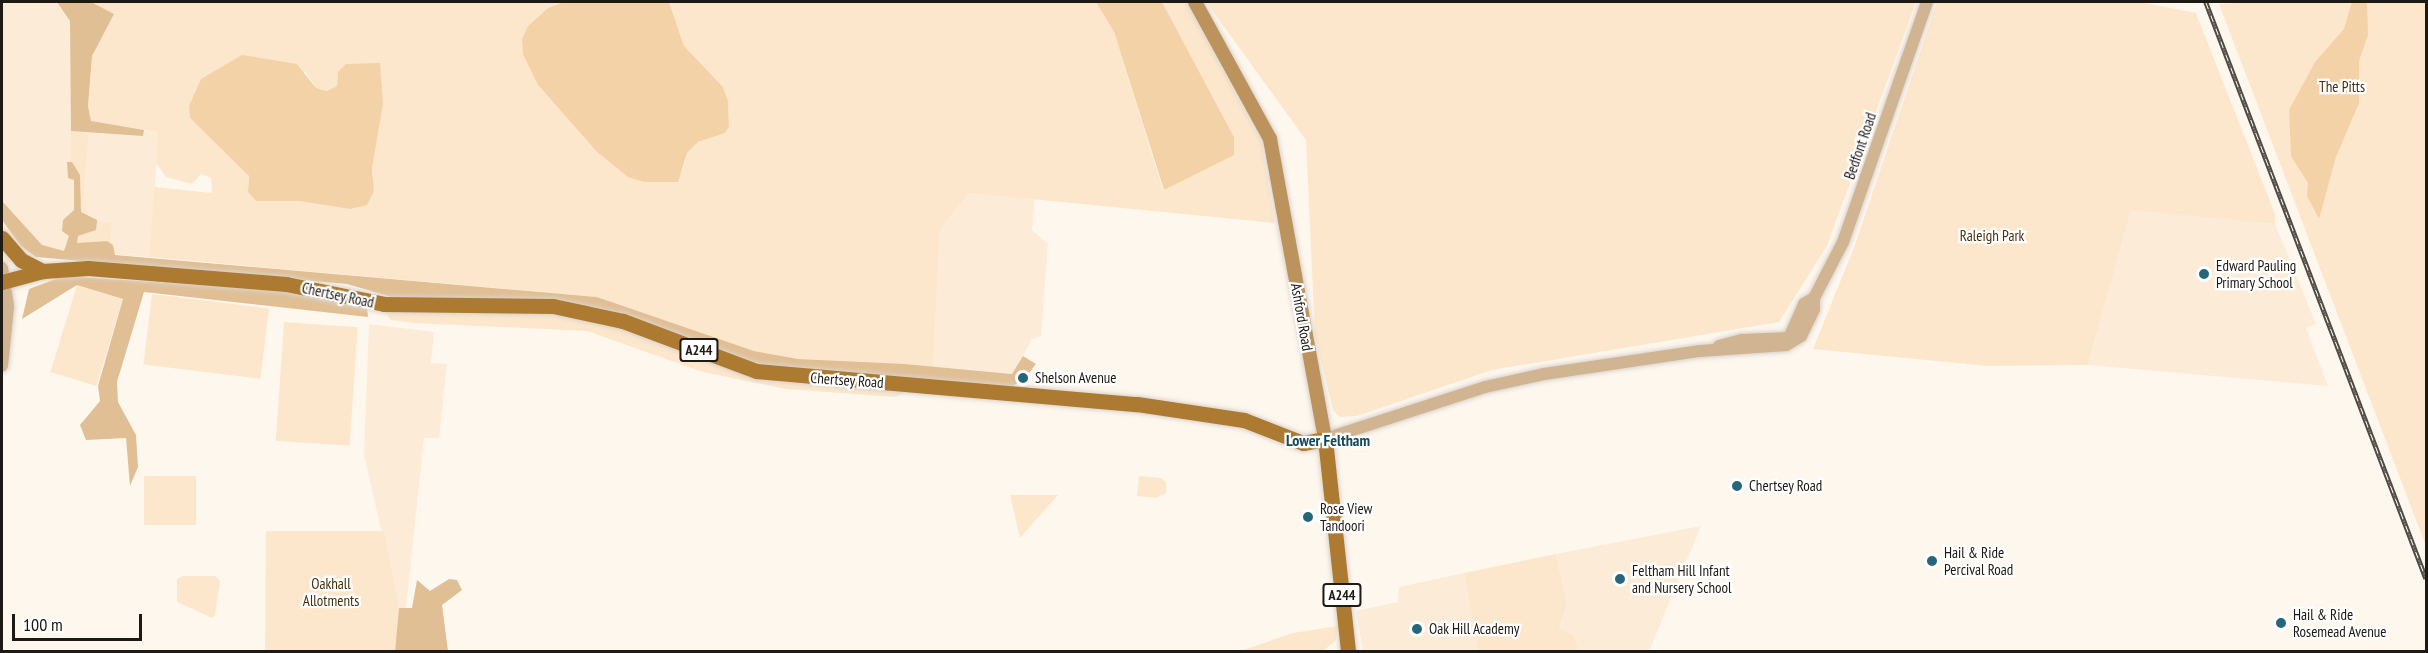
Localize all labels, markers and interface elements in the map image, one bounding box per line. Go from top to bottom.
park label: The Pitts [2319,78,2365,96]
street label: Bedfont Road [1840,110,1880,182]
park label: Raleigh Park [1960,227,2024,245]
place label: Edward Pauling Primary School [2216,256,2296,291]
marker: Edward Pauling Primary School [2197,267,2211,281]
street label: Chertsey Road [300,279,376,311]
street label: Ashford Road [1287,282,1317,352]
road number: A244 [678,339,720,361]
street label: Chertsey Road [810,368,884,392]
place label: Shelson Avenue [1035,369,1117,387]
marker: Shelson Avenue [1016,371,1030,385]
district label: Lower Feltham [1286,430,1370,450]
place label: Chertsey Road [1749,477,1823,495]
marker: Chertsey Road [1730,479,1744,493]
place label: Rose View Tandoori [1320,499,1373,534]
marker: Rose View Tandoori [1301,510,1315,524]
place label: Hail & Ride Percival Road [1944,543,2013,578]
marker: Hail & Ride Percival Road [1925,554,1939,568]
place label: Feltham Hill Infant and Nursery School [1632,561,1732,596]
marker: Feltham Hill Infant and Nursery School [1613,572,1627,586]
park label: Oakhall Allotments [303,574,359,609]
road number: A244 [1321,584,1363,606]
scale bar [15,602,146,640]
place label: Hail & Ride Rosemead Avenue [2293,605,2387,640]
text: 100 m [23,613,63,636]
marker: Hail & Ride Rosemead Avenue [2274,616,2288,630]
place label: Oak Hill Academy [1429,620,1520,638]
marker: Oak Hill Academy [1410,622,1424,636]

